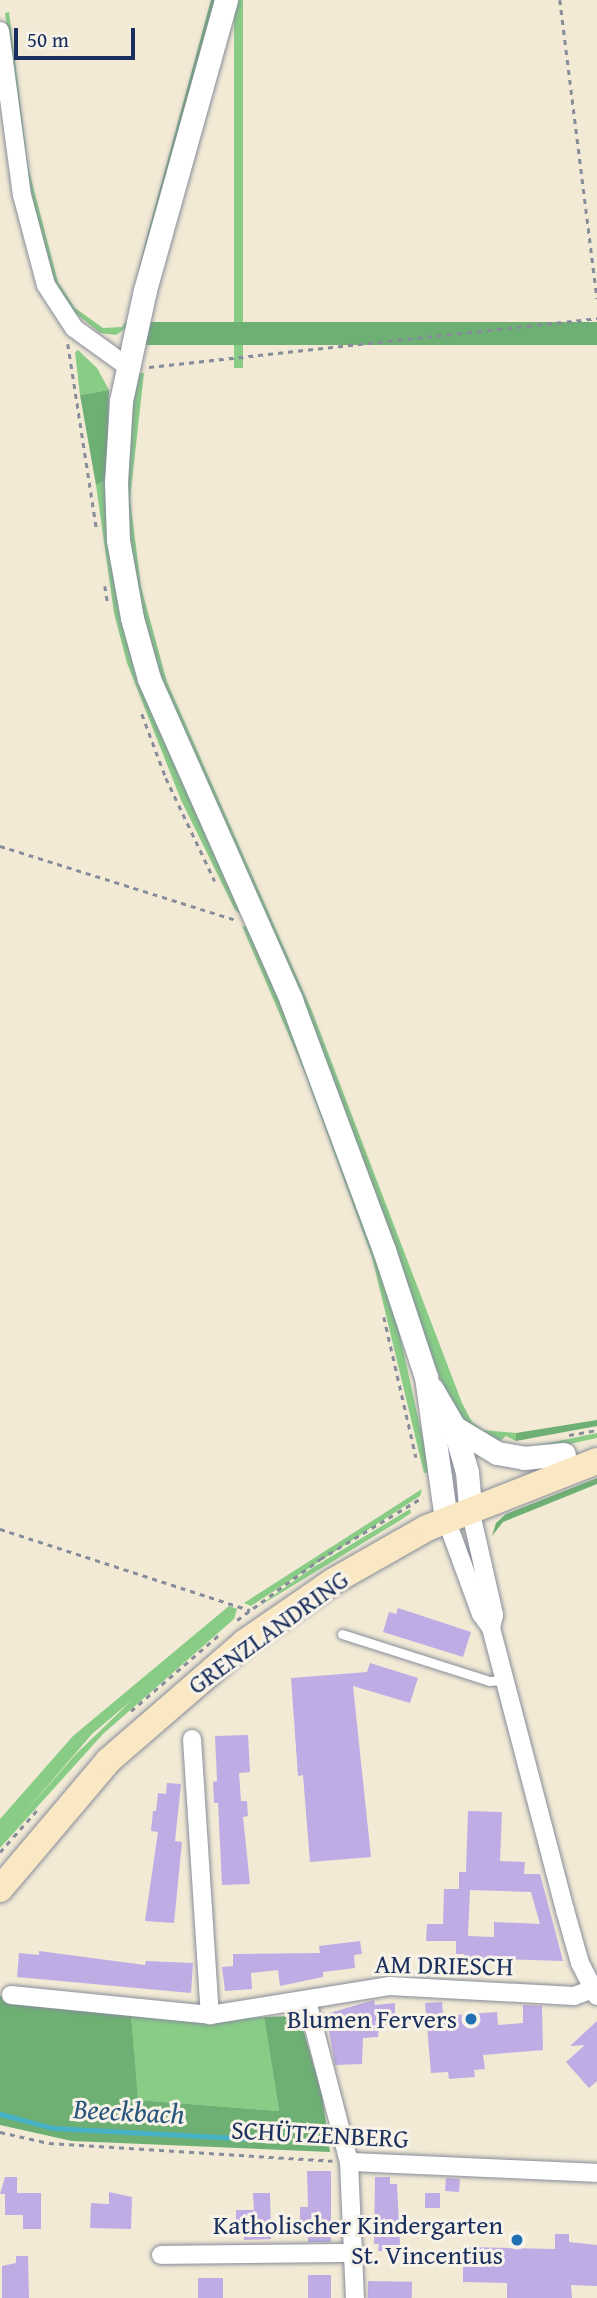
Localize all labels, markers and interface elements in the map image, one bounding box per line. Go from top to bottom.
scale bar [18,14,138,58]
text: 50 m [27,24,69,55]
street label: GRENZLANDRING [182,1563,354,1701]
street label: AM DRIESCH [374,1948,514,1982]
place label: Blumen Fervers [287,2003,457,2035]
marker: Blumen Fervers [463,2011,479,2027]
water label: Beeckbach [72,2091,186,2131]
street label: SCHÜTZENBERG [230,2114,410,2154]
place label: Katholischer Kindergarten St. Vincentius [213,2209,503,2270]
marker: Katholischer Kindergarten St. Vincentius [509,2232,525,2248]

